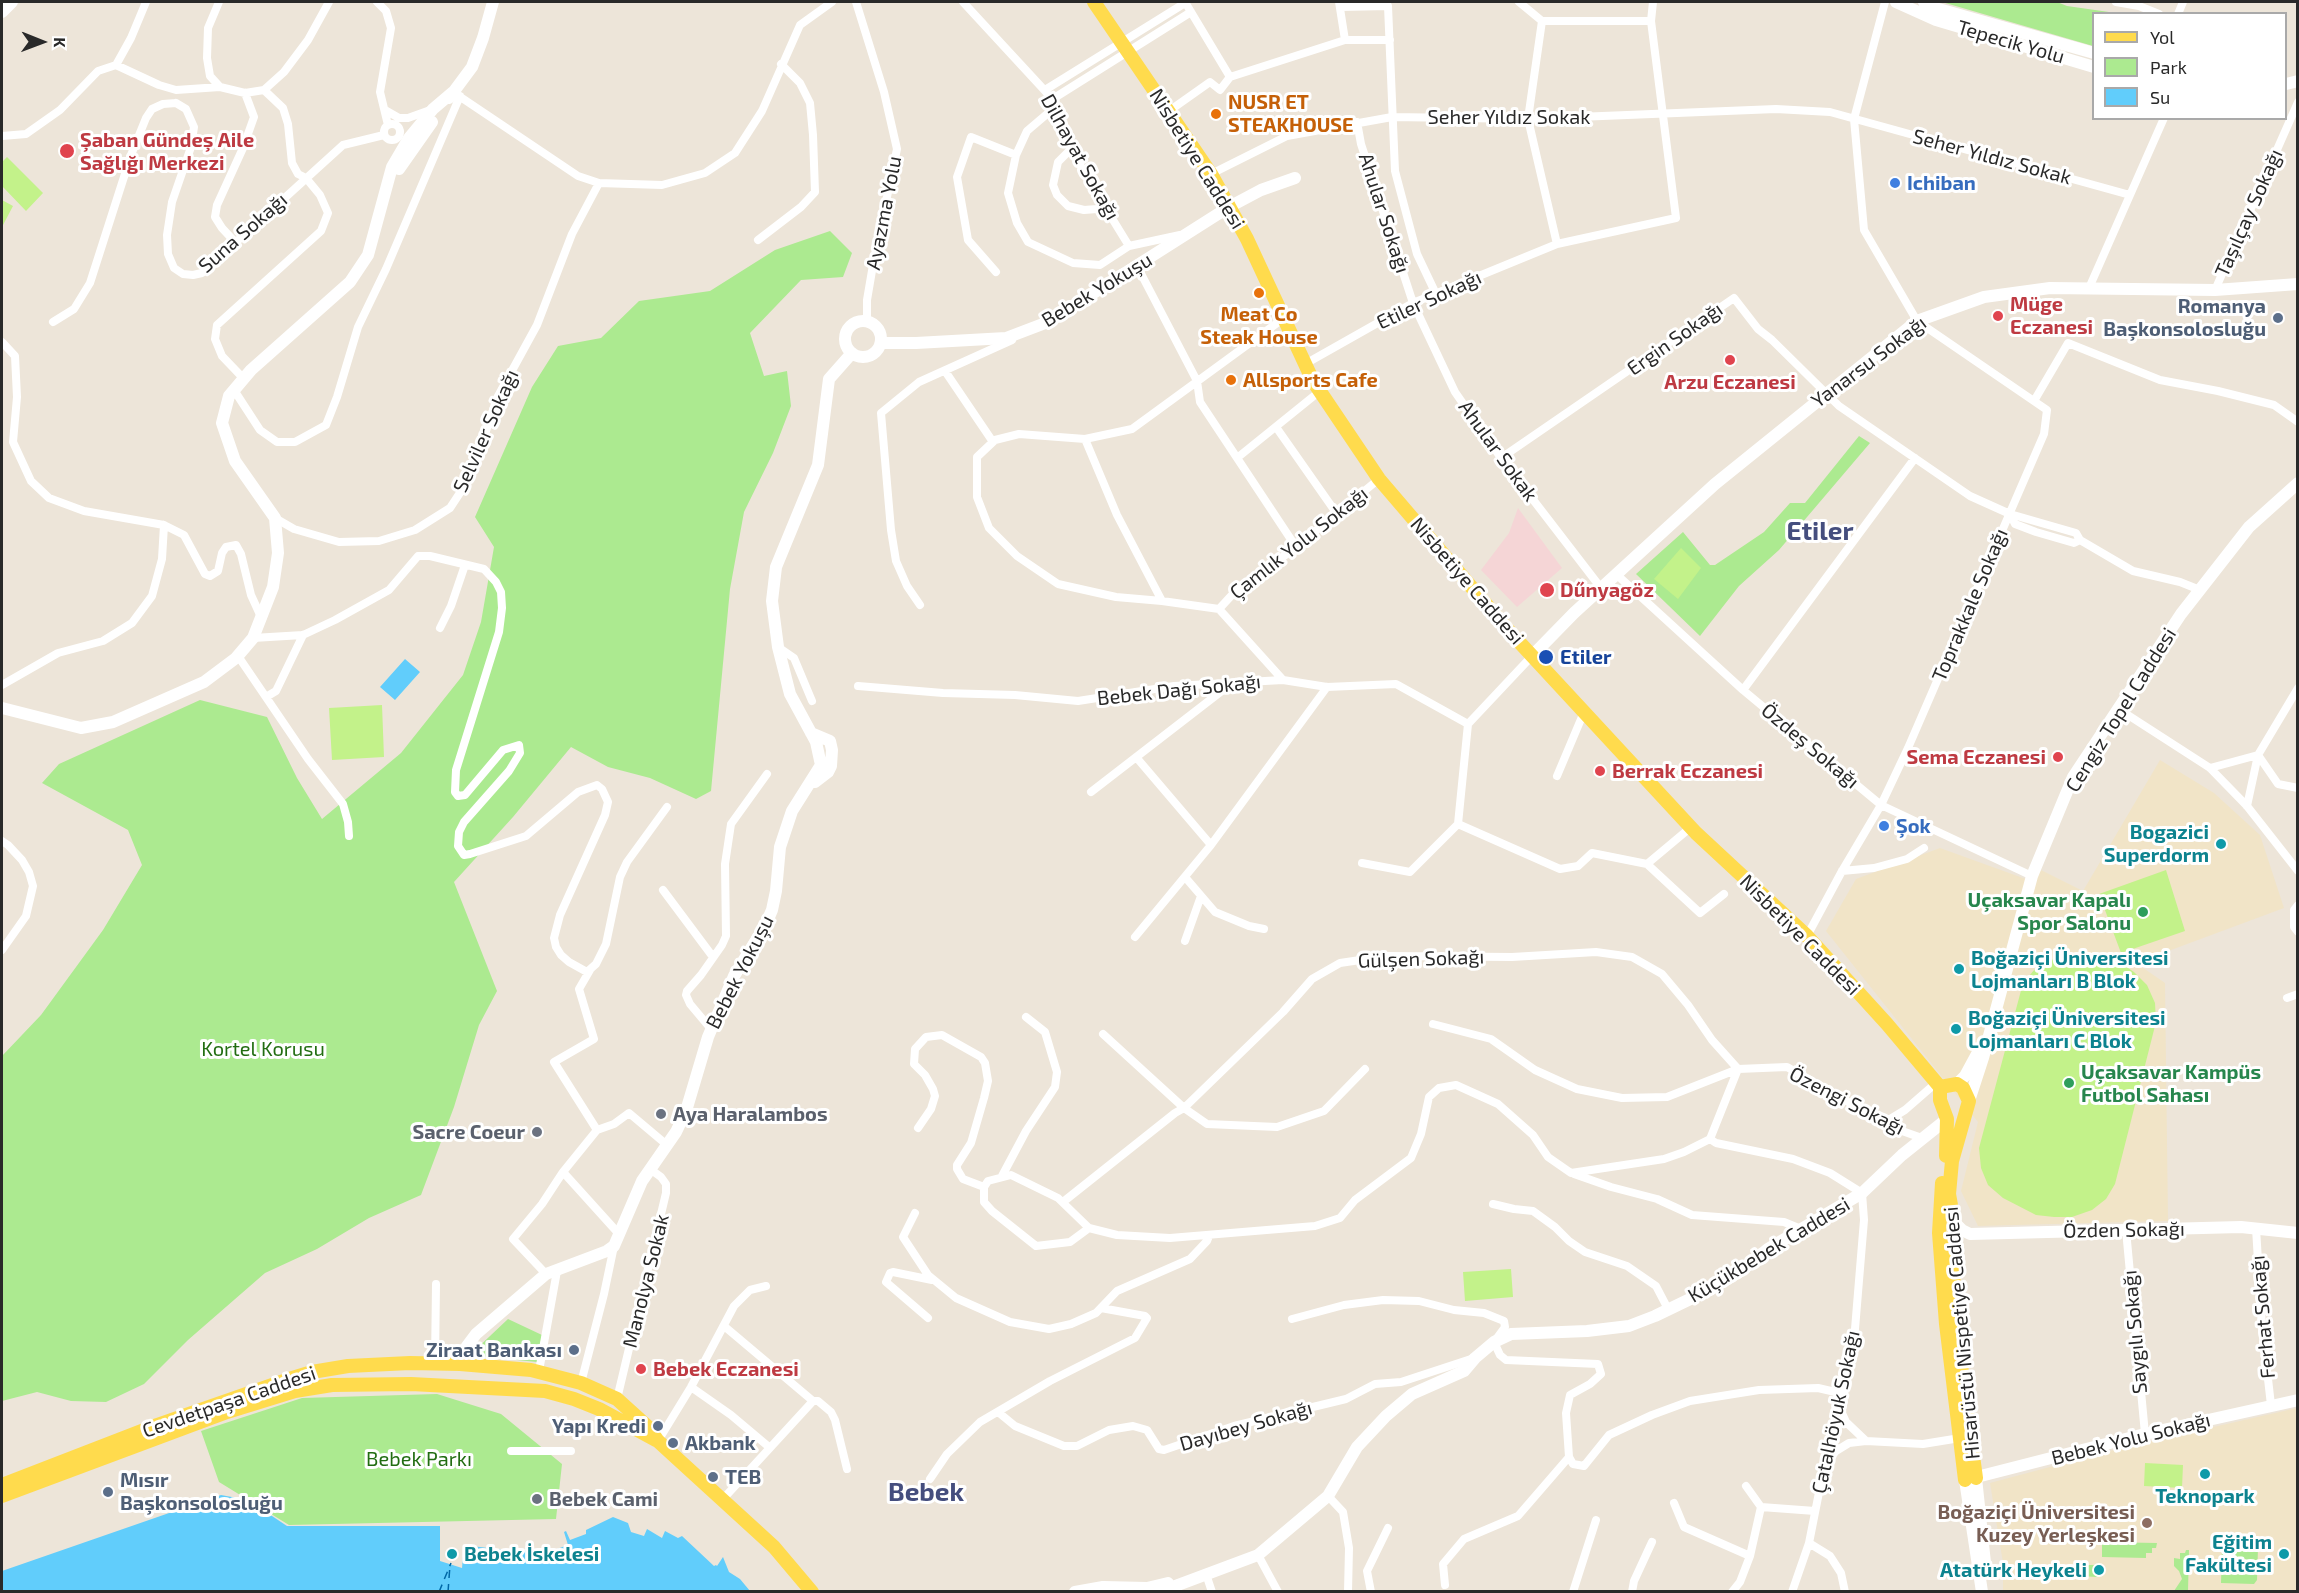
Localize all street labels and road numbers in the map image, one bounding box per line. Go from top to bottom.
street label: Tepecik Yolu [1955,15,2067,69]
street label: Nisbetiye Caddesi [1144,84,1250,234]
street label: Dilhayat Sokağı [1036,90,1124,224]
street label: Seher Yıldız Sokak [1427,105,1591,129]
street label: Seher Yıldız Sokak [1910,124,2074,190]
street label: Taşılçay Sokağı [2210,145,2288,281]
street label: Ahular Sokağı [1353,150,1415,276]
street label: Ayazma Yolu [861,154,907,272]
street label: Suna Sokağı [194,188,292,278]
street label: Bebek Yokuşu [1037,248,1157,332]
street label: Etiler Sokağı [1373,265,1485,335]
street label: Ergin Sokağı [1623,297,1727,381]
street label: Yanarsu Sokağı [1807,311,1931,413]
street label: Selviler Sokağı [448,366,524,496]
street label: Ahular Sokak [1453,396,1543,506]
street label: Çamlık Yolu Sokağı [1225,482,1373,604]
street label: Nisbetiye Caddesi [1405,512,1529,650]
street label: Toprakkale Sokağı [1927,525,2013,685]
street label: Cengiz Topel Caddesi [2061,623,2181,797]
street label: Bebek Dağı Sokağı [1096,669,1262,711]
street label: Özdeş Sokağı [1756,698,1864,794]
street label: Nisbetiye Caddesi [1735,870,1865,1000]
street label: Bebek Yokuşu [701,911,779,1033]
street label: Gülşen Sokağı [1357,945,1485,973]
street label: Özengi Sokağı [1785,1062,1909,1140]
street label: Küçükbebek Caddesi [1684,1192,1854,1308]
street label: Hisarüstü Nispetiye Caddesi [1939,1206,1985,1460]
street label: Manolya Sokak [618,1212,674,1350]
street label: Özden Sokağı [2063,1217,2185,1243]
street label: Ferhat Sokağı [2246,1254,2280,1380]
street label: Saygılı Sokağı [2118,1269,2152,1395]
street label: Çatalhöyuk Sokağı [1807,1328,1865,1496]
street label: Cevdetpaşa Caddesi [139,1361,319,1443]
street label: Dayıbey Sokağı [1177,1396,1315,1456]
street label: Bebek Yolu Sokağı [2049,1408,2213,1470]

